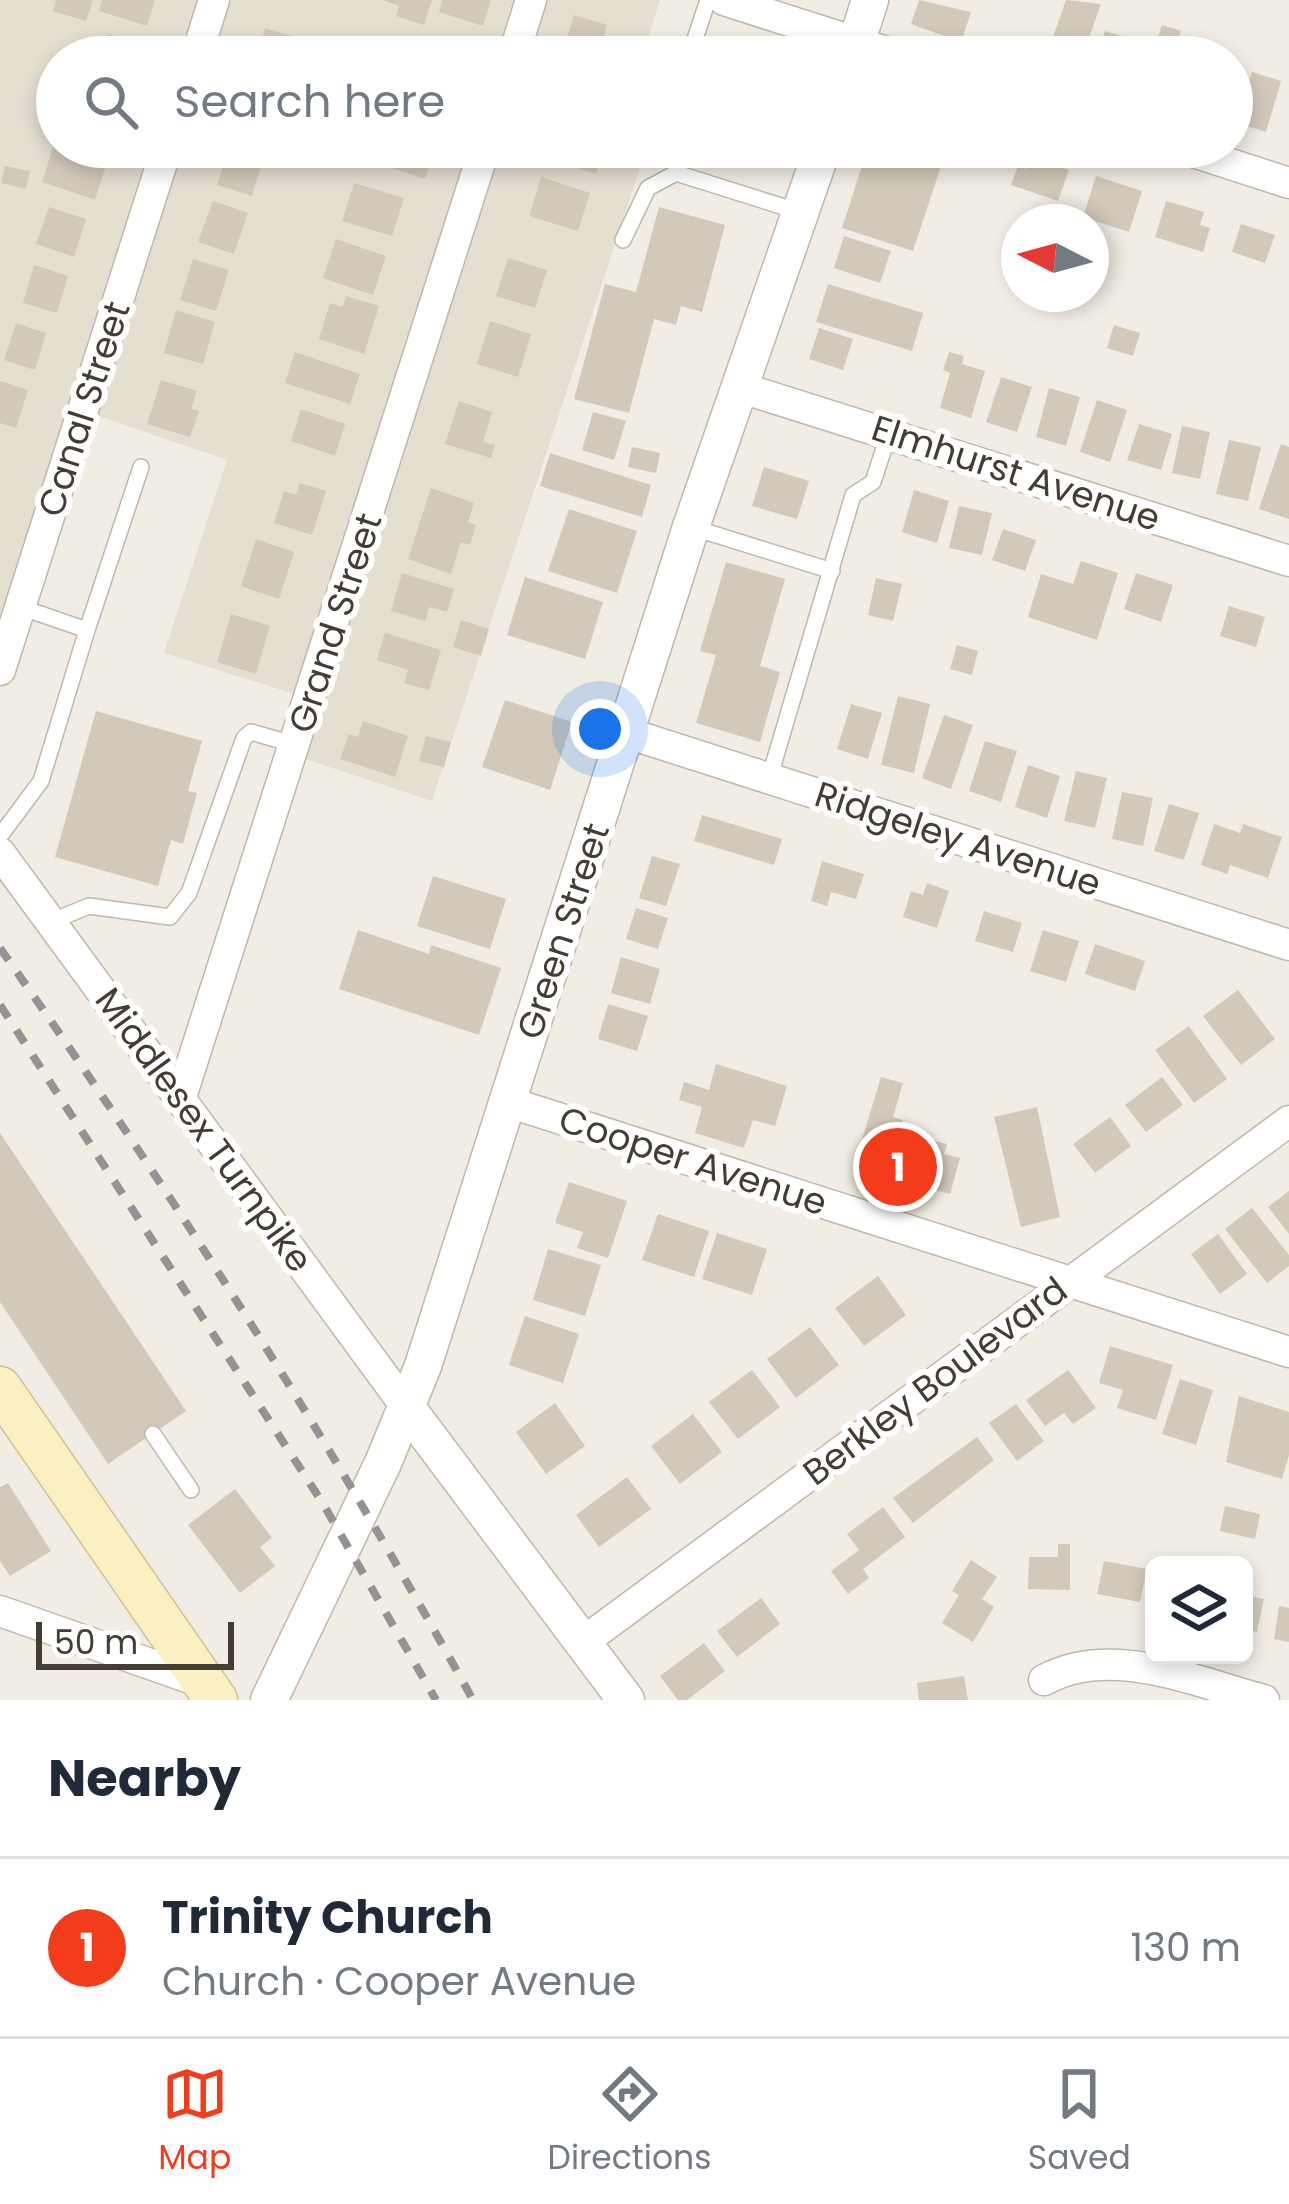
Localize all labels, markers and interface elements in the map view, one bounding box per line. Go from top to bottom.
search box [36,36,1253,168]
icon: search [78,69,144,135]
text: Search here [174,70,445,133]
north arrow [1001,204,1109,312]
street label: Canal Street [25,295,143,523]
street label: Elmhurst Avenue [865,402,1167,544]
street label: Grand Street [275,507,395,739]
your location [570,699,630,759]
street label: Ridgeley Avenue [808,769,1108,909]
street label: Green Street [504,817,622,1045]
street label: Middlesex Turnpike [83,977,325,1283]
street label: Cooper Avenue [553,1094,833,1228]
pin: 1 [859,1122,937,1212]
street label: Berkley Boulevard [792,1265,1078,1497]
map controls [1145,1556,1253,1664]
button: layers [1145,1556,1253,1664]
scale bar [36,1616,234,1669]
text: 50 m [54,1619,138,1666]
text: Nearby [48,1742,241,1814]
text: Trinity Church [162,1886,493,1949]
text: 1 [80,1920,94,1975]
text: 130 m [1130,1920,1241,1975]
text: Church · Cooper Avenue [162,1954,636,2009]
tab: Map [158,2061,231,2183]
tab: Directions [548,2061,711,2183]
tab: Saved [1028,2061,1131,2183]

